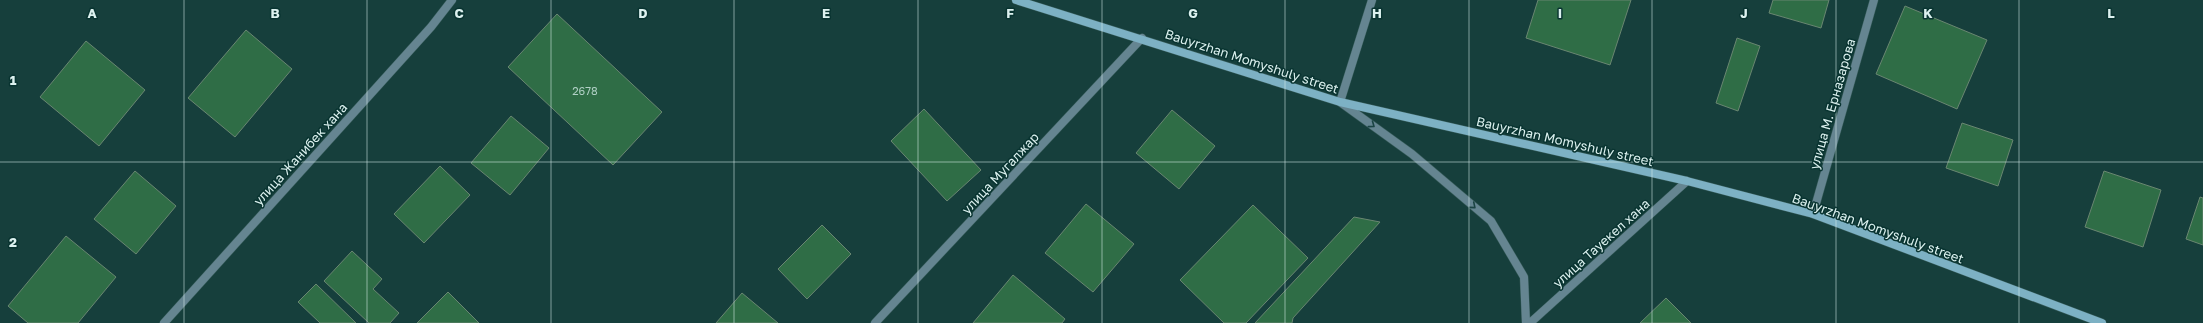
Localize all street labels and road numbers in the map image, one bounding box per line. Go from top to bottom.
street label: Bauyrzhan Momyshuly street [1163,25,1341,97]
street label: улица М. Ерназарова [1806,37,1858,171]
street label: улица Жанибек хана [250,99,350,209]
street label: Bauyrzhan Momyshuly street [1475,113,1655,169]
street label: улица Мугалжар [958,129,1042,217]
street label: Bauyrzhan Momyshuly street [1790,189,1966,267]
street label: улица Тауекел хана [1549,195,1653,291]

